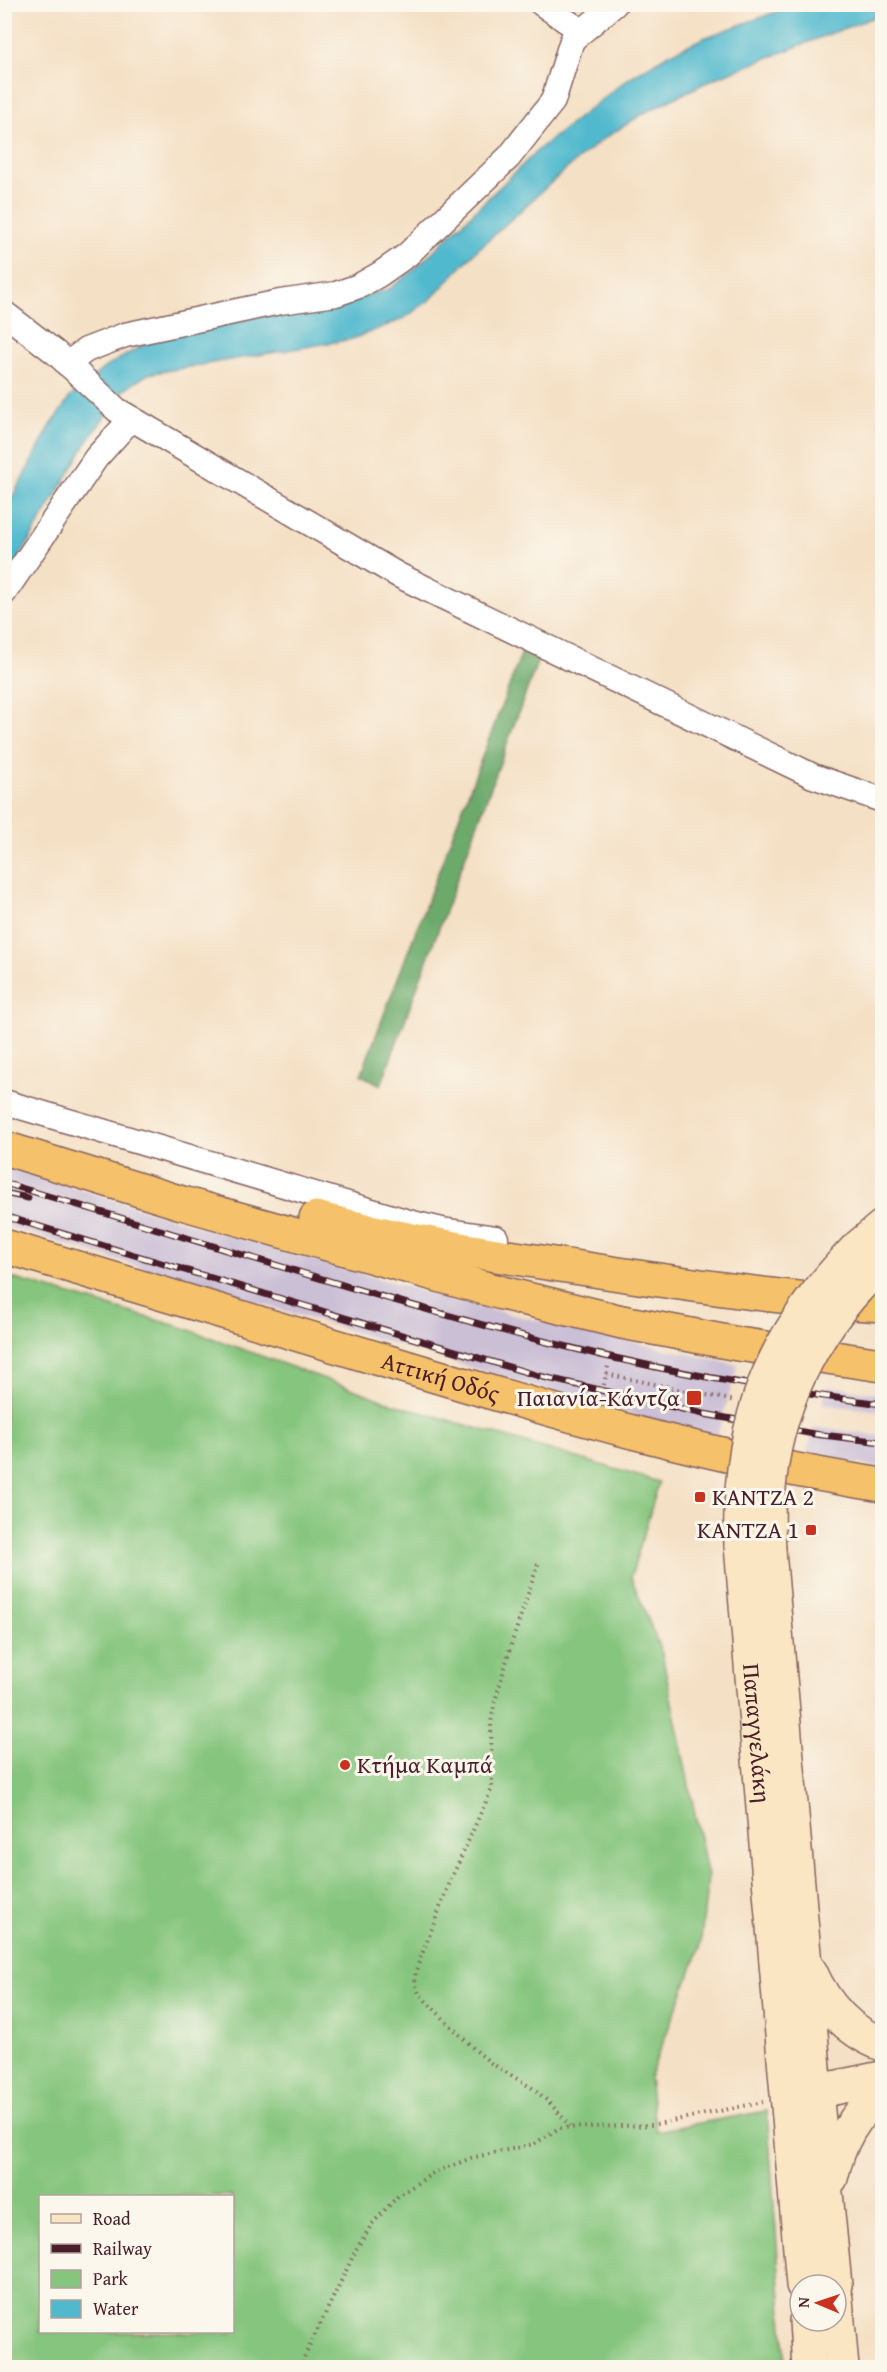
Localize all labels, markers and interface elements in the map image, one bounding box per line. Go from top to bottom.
street label: Αττική Οδός [377,1343,504,1411]
place label: Παιανία-Κάντζα [517,1380,680,1415]
marker: Παιανία-Κάντζα [685,1389,703,1407]
place label: ΚΑΝΤΖΑ 2 [712,1479,814,1514]
marker: ΚΑΝΤΖΑ 2 [693,1490,707,1504]
place label: ΚΑΝΤΖΑ 1 [697,1512,799,1547]
marker: ΚΑΝΤΖΑ 1 [804,1523,818,1537]
street label: Παπαγγελάκη [734,1662,781,1805]
place label: Kτήμα Καμπά [357,1747,493,1782]
marker: Kτήμα Καμπά [338,1758,352,1772]
legend [39,2195,234,2333]
text: Road [93,2205,131,2232]
text: Railway [93,2235,152,2262]
text: Park [93,2265,129,2292]
north arrow [788,2273,848,2333]
text: Water [93,2295,139,2322]
text: N [791,2296,815,2308]

